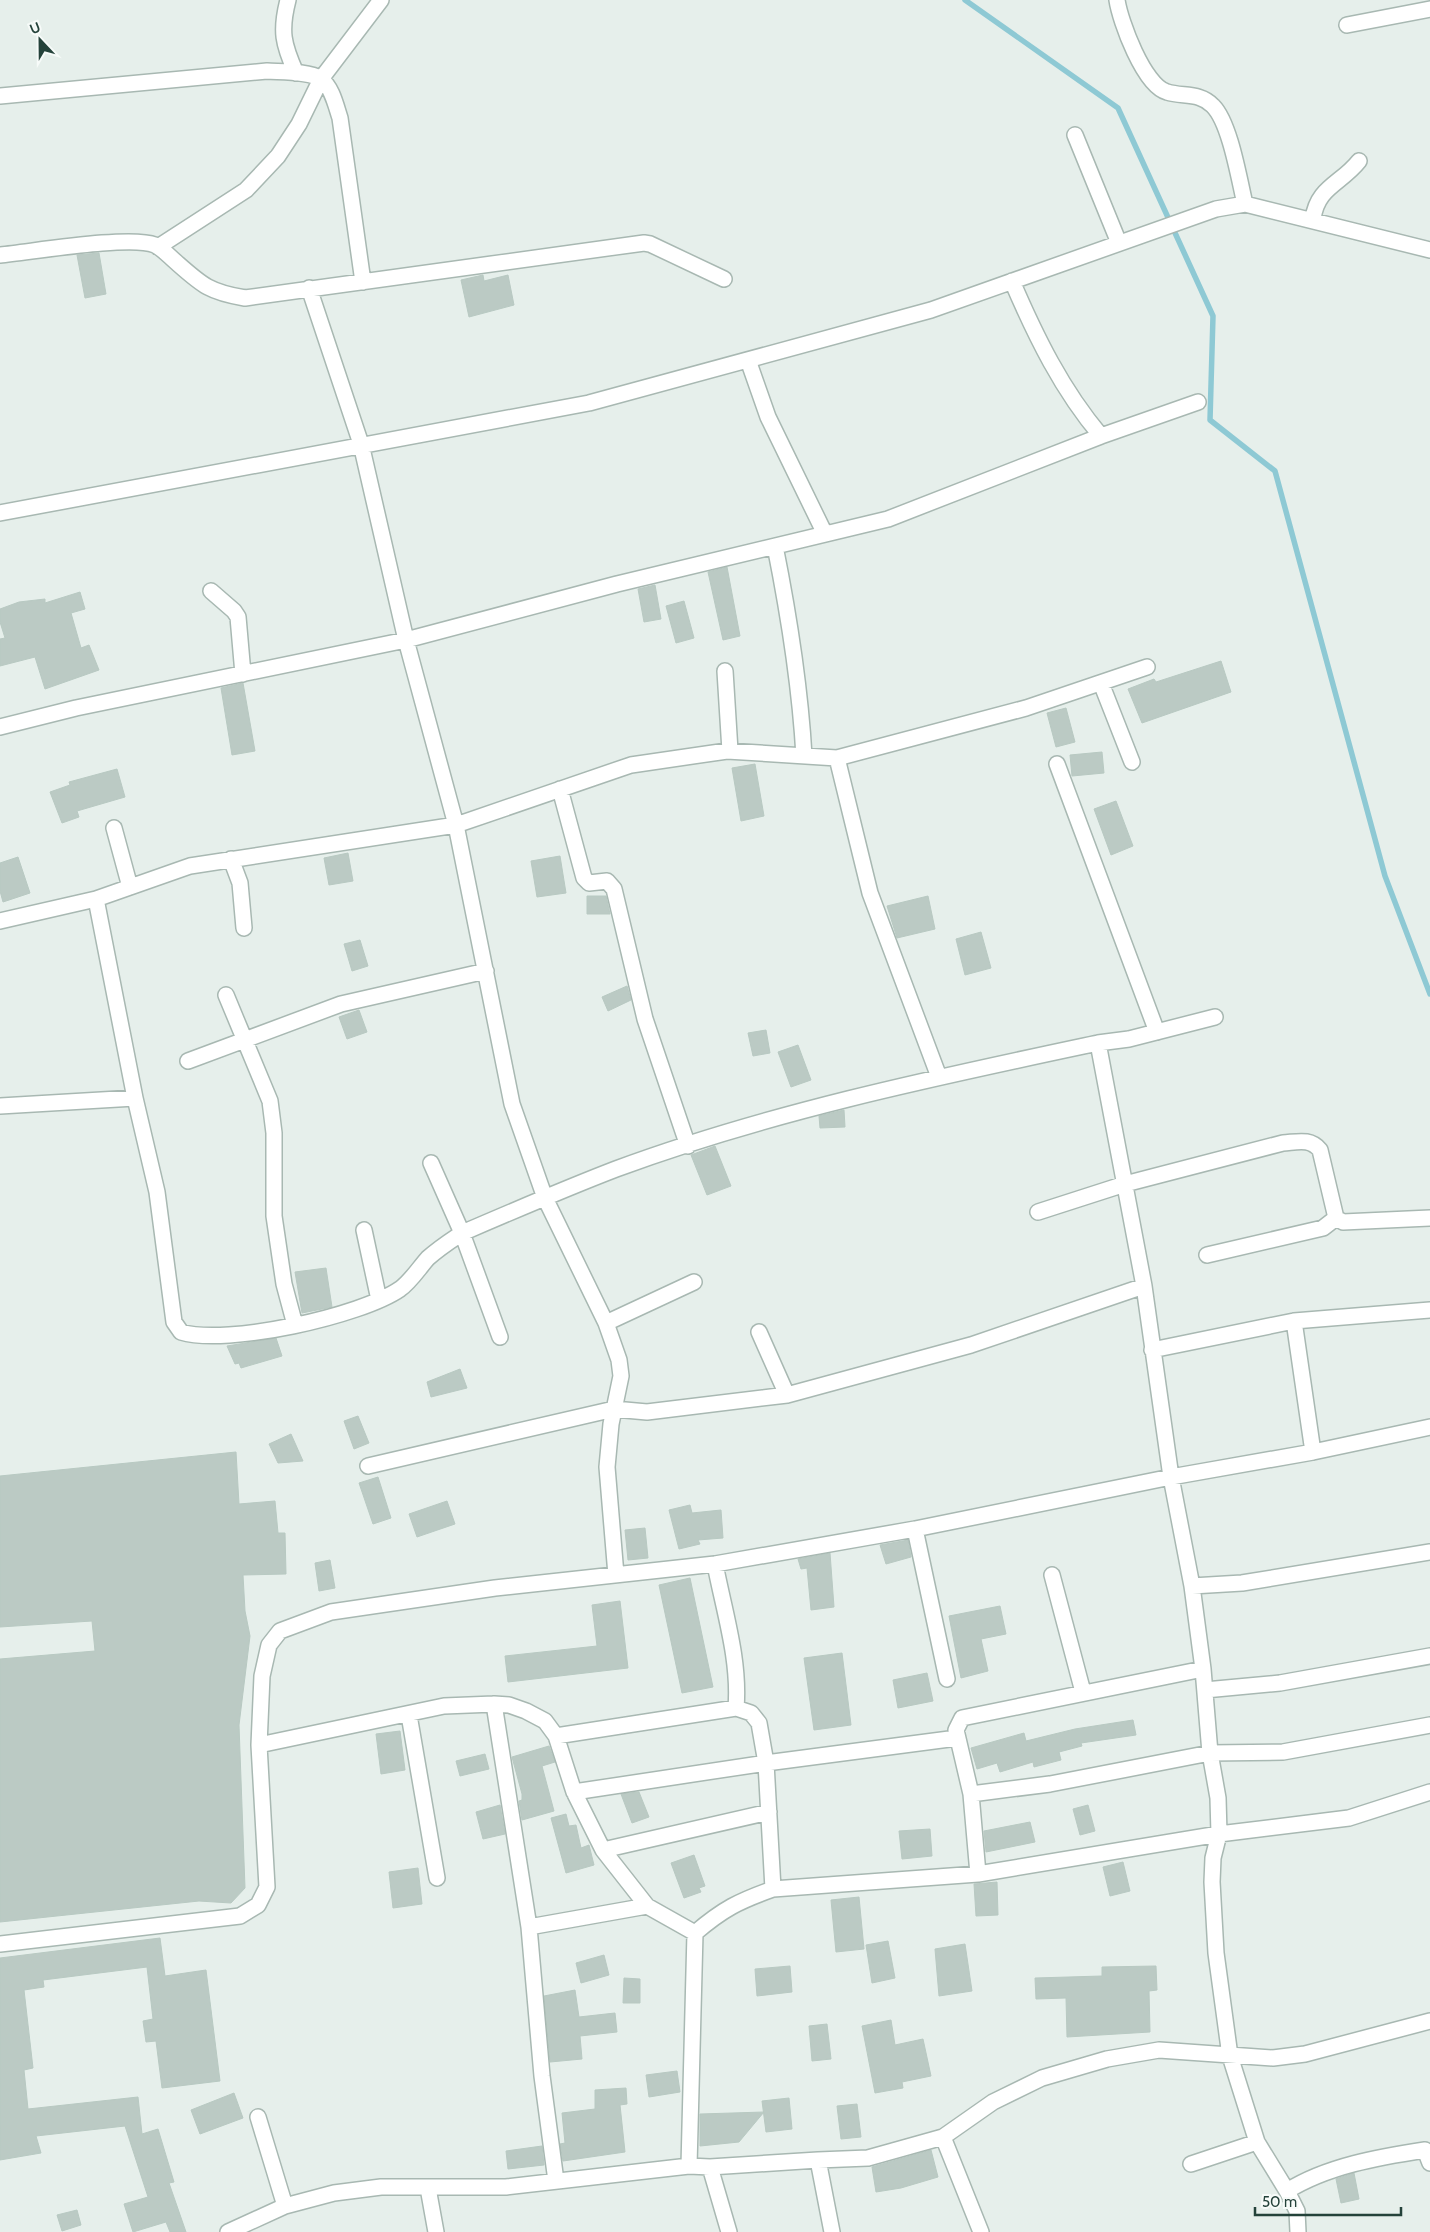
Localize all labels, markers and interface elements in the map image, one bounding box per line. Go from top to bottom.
north arrow [15,15,65,65]
text: U [27,18,43,38]
scale bar [1255,2184,1401,2216]
text: 50 m [1262,2193,1297,2211]

